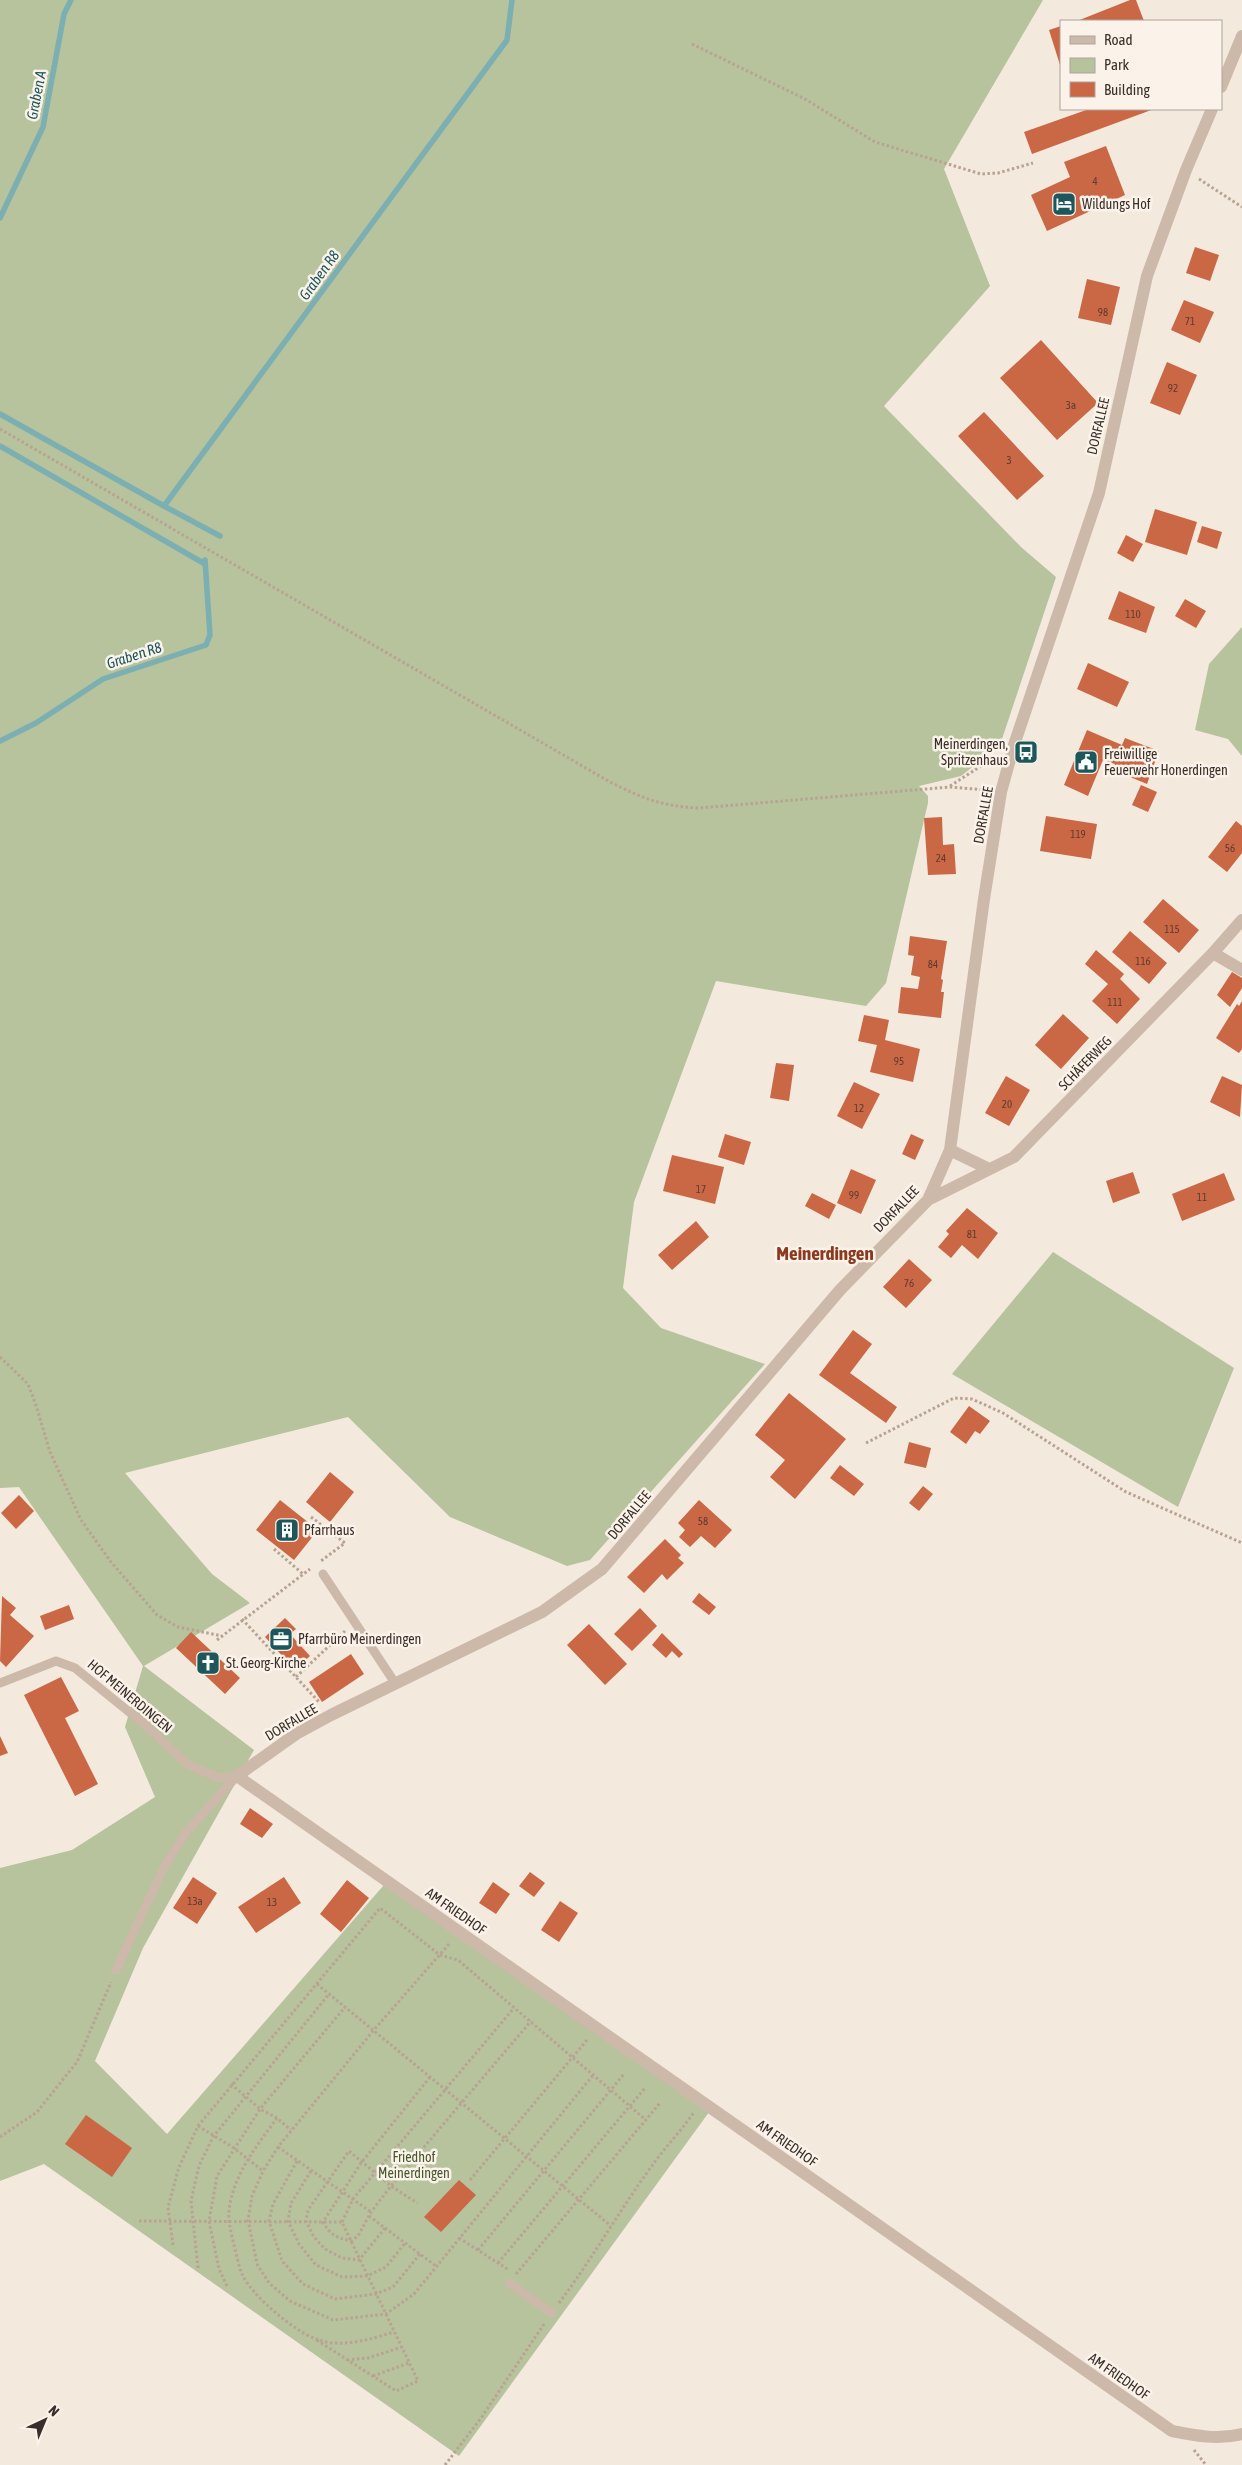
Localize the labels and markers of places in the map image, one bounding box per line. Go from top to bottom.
hotel icon: Wildungs Hof [1051,191,1077,217]
place label: Wildungs Hof [1082,196,1151,212]
place label: Meinerdingen, Spritzenhaus [934,736,1008,768]
bus stop icon: Meinerdingen, Spritzenhaus [1013,739,1039,765]
place label: Freiwillige Feuerwehr Honerdingen [1104,746,1228,778]
public building icon: Freiwillige Feuerwehr Honerdingen [1073,749,1099,775]
building icon: Pfarrhaus [274,1517,300,1543]
place label: Pfarrhaus [304,1522,355,1538]
office icon: Pfarrbüro Meinerdingen [268,1626,294,1652]
place label: Pfarrbüro Meinerdingen [298,1631,421,1647]
church icon: St. Georg-Kirche [195,1650,221,1676]
place label: St. Georg-Kirche [226,1655,306,1671]

